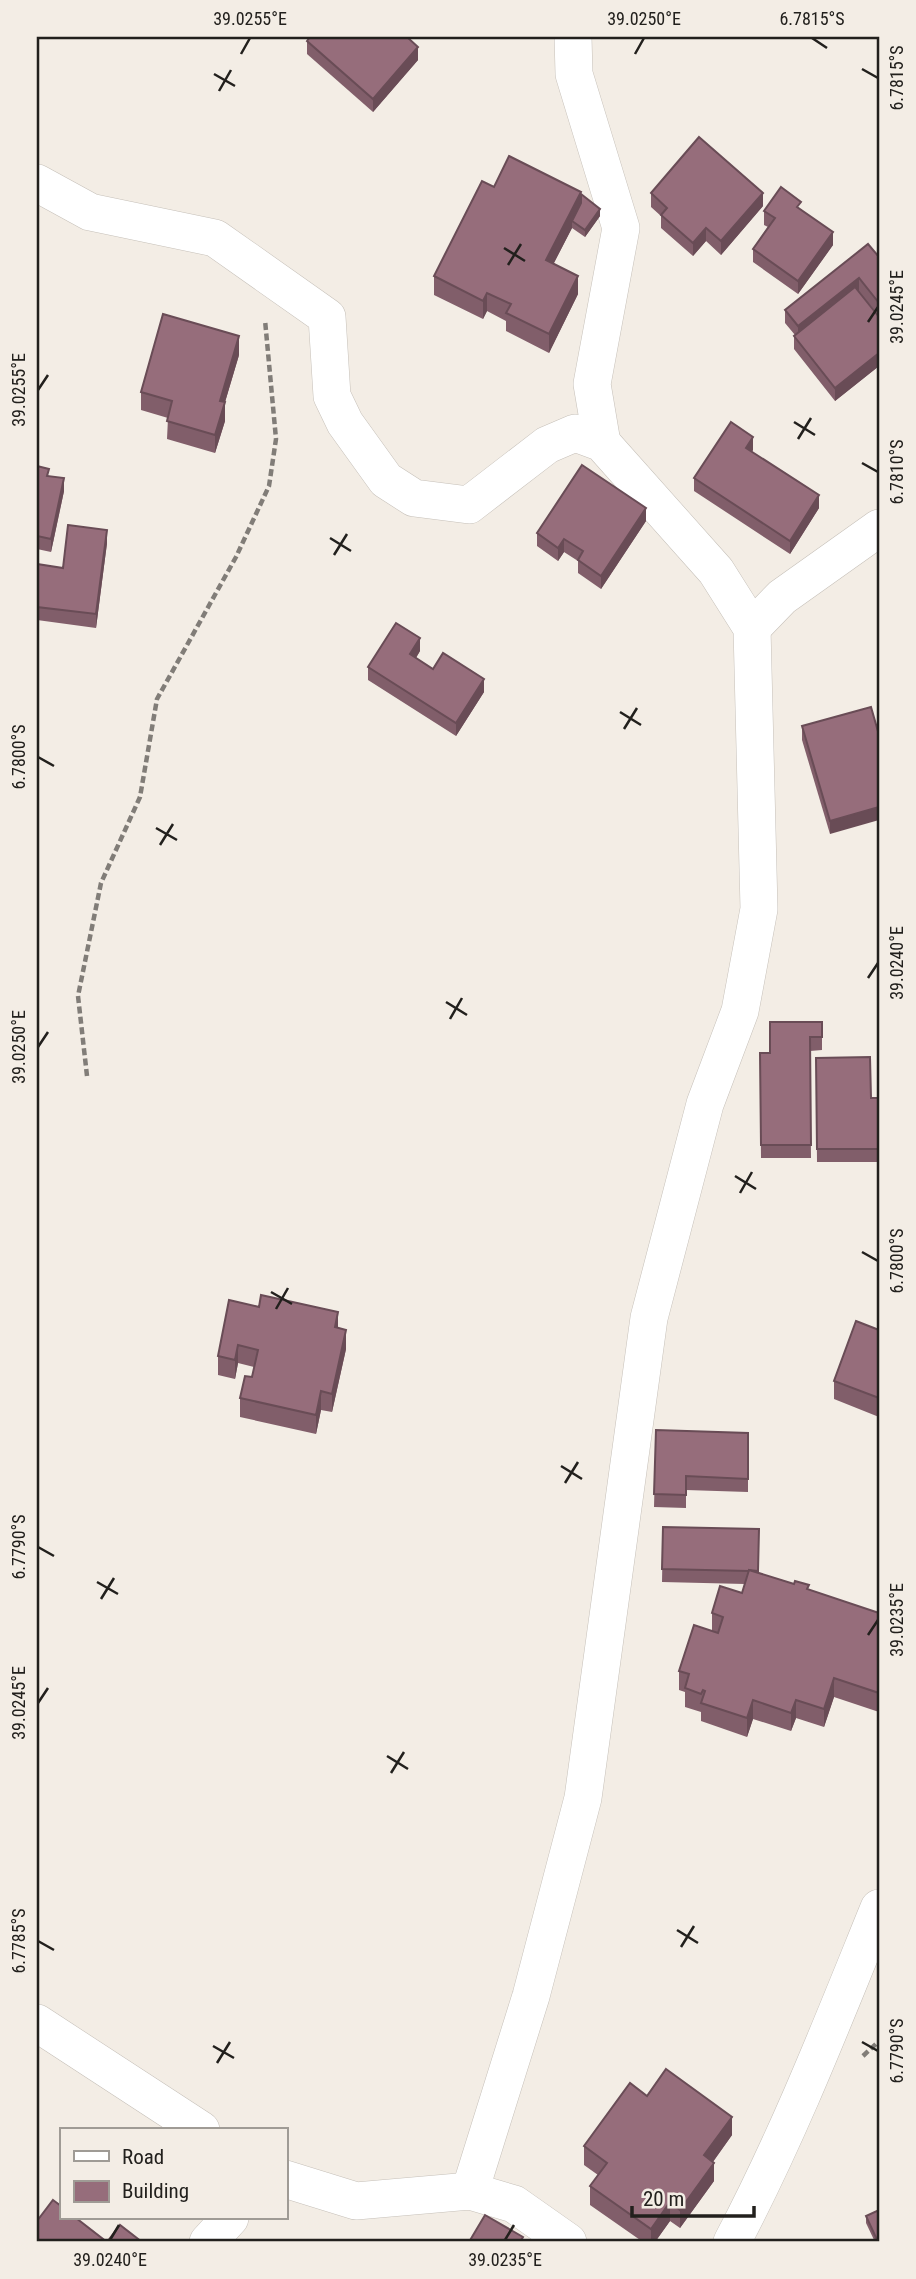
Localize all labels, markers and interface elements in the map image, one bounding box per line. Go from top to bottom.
text: 39.0255°E [213,8,287,29]
text: 39.0250°E [607,8,681,29]
text: 6.7815°S [779,8,845,29]
text: 6.7815°S [886,45,907,111]
text: 39.0245°E [886,270,907,344]
text: 39.0255°E [8,353,29,427]
text: 6.7810°S [886,439,907,505]
text: 6.7800°S [8,724,29,790]
text: 39.0240°E [886,926,907,1000]
text: 39.0250°E [8,1010,29,1084]
text: 6.7800°S [886,1228,907,1294]
text: 6.7790°S [8,1514,29,1580]
text: 39.0235°E [886,1583,907,1657]
text: 39.0245°E [8,1666,29,1740]
text: 6.7785°S [8,1908,29,1974]
text: 6.7790°S [886,2018,907,2084]
legend [60,2128,287,2220]
text: Road [122,2145,164,2169]
scale bar [632,2174,755,2218]
text: Building [122,2179,189,2203]
text: 20 m [643,2187,684,2211]
text: 39.0240°E [73,2249,147,2270]
text: 39.0235°E [468,2249,542,2270]

